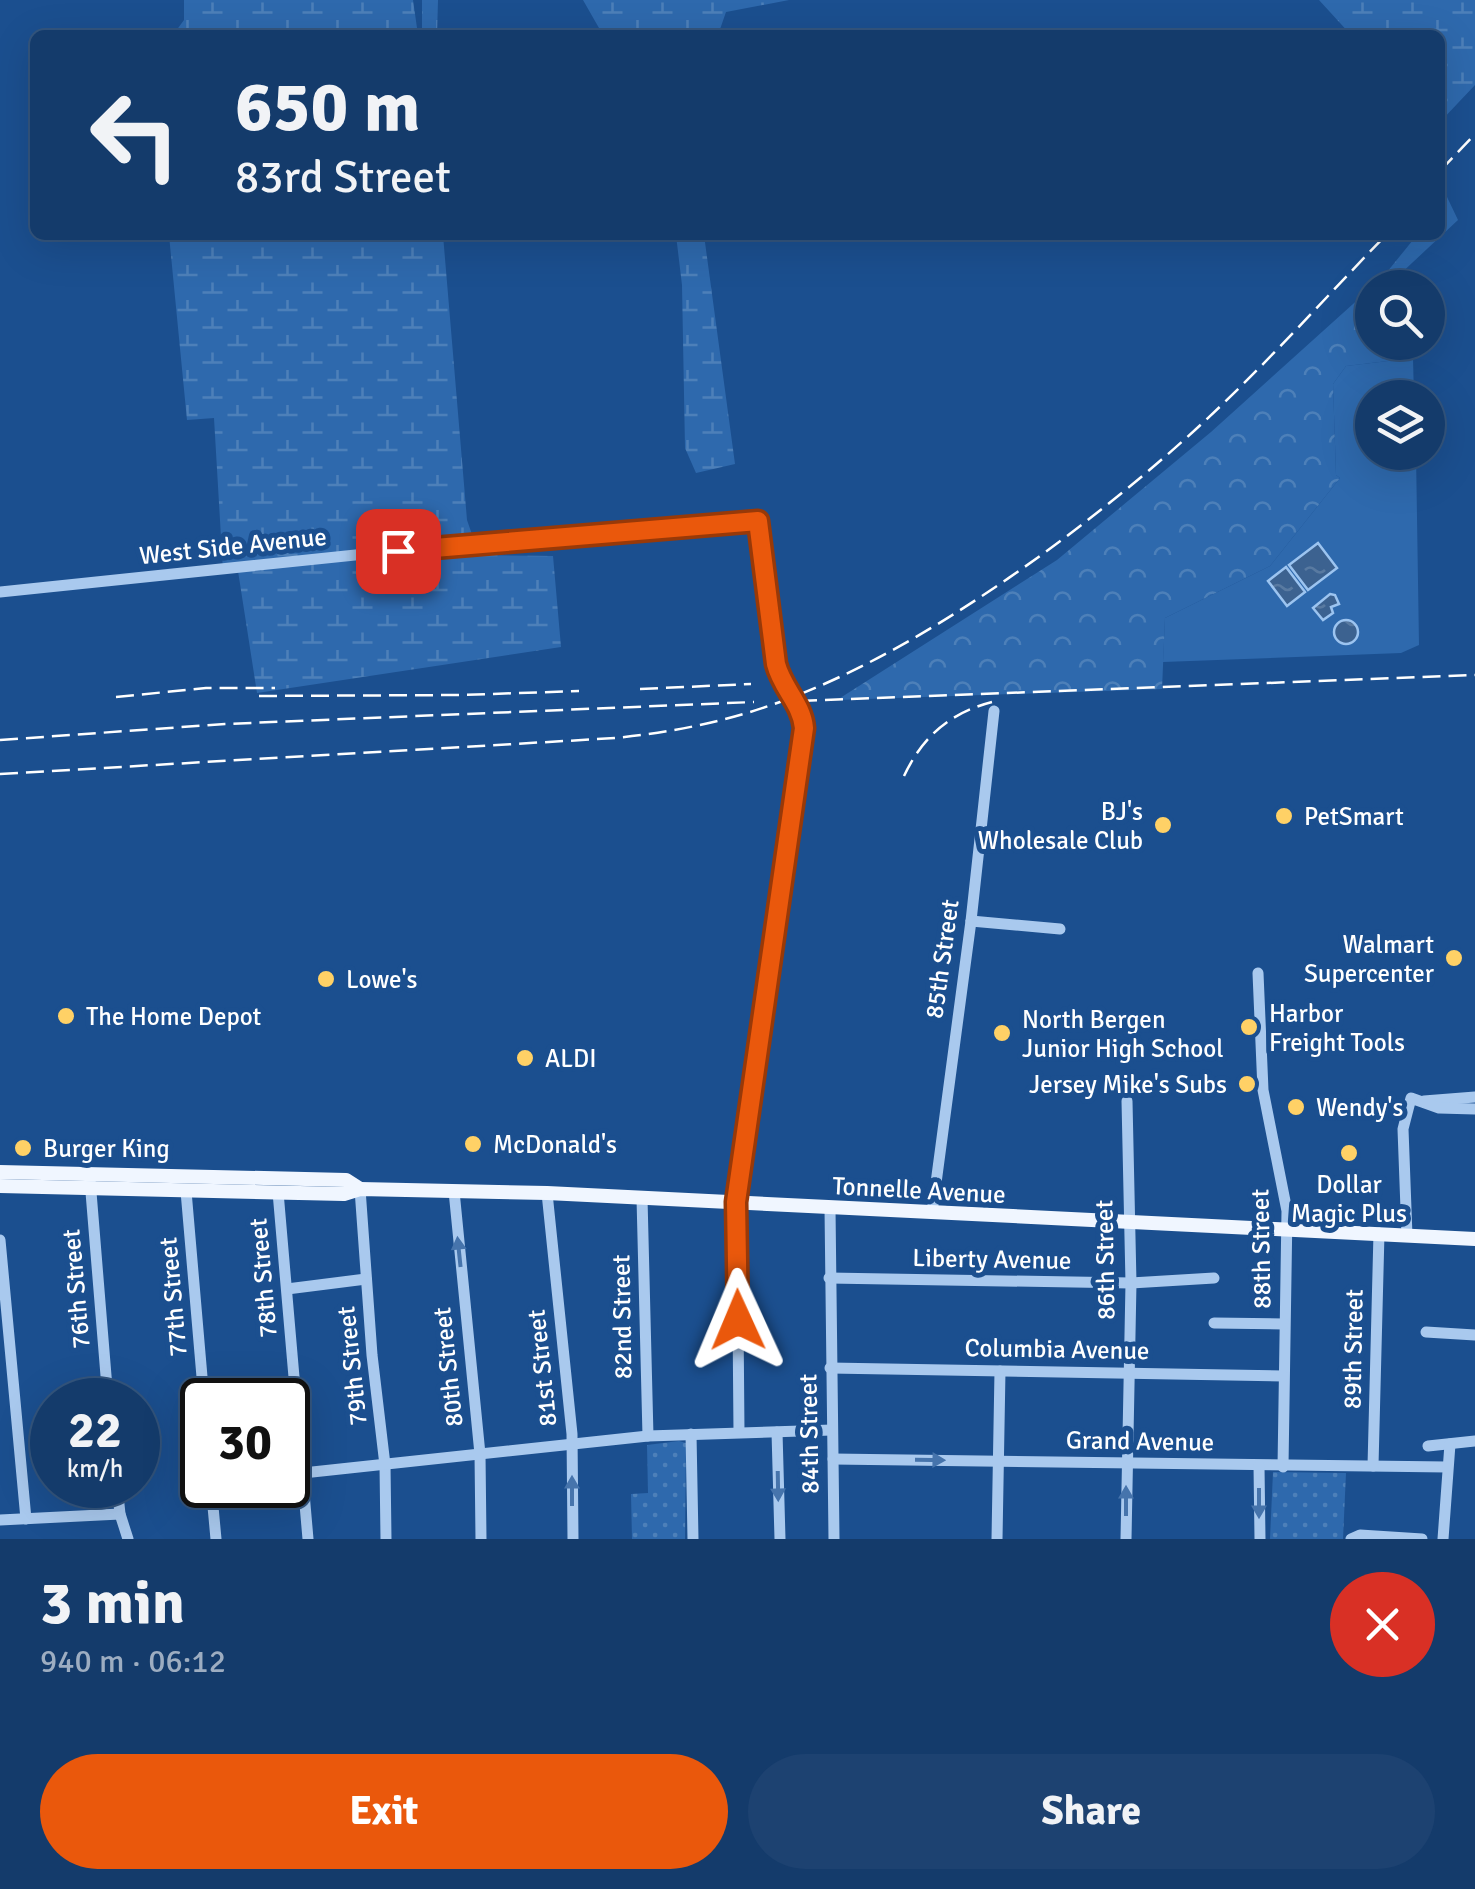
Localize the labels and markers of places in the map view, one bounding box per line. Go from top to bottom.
pin [356,509,441,594]
place label: BJ's Wholesale Club [978,796,1143,856]
place label: PetSmart [1304,801,1404,832]
marker: PetSmart [1273,805,1295,827]
marker: BJ's Wholesale Club [1152,814,1174,836]
place label: Walmart Supercenter [1304,929,1435,989]
marker: Walmart Supercenter [1443,947,1465,969]
place label: Lowe's [346,964,418,995]
marker: Lowe's [315,968,337,990]
place label: Harbor Freight Tools [1269,998,1405,1058]
place label: The Home Depot [86,1001,261,1032]
place label: North Bergen Junior High School [1022,1004,1224,1064]
marker: The Home Depot [55,1005,77,1027]
marker: Harbor Freight Tools [1238,1016,1260,1038]
marker: North Bergen Junior High School [991,1022,1013,1044]
place label: ALDI [545,1043,597,1074]
marker: ALDI [514,1047,536,1069]
place label: Jersey Mike's Subs [1029,1069,1227,1100]
marker: Jersey Mike's Subs [1236,1073,1258,1095]
place label: Wendy's [1316,1092,1403,1123]
marker: Wendy's [1285,1096,1307,1118]
place label: McDonald's [493,1129,617,1160]
place label: Burger King [43,1133,170,1164]
marker: McDonald's [462,1133,484,1155]
marker: Burger King [12,1137,34,1159]
marker: Dollar Magic Plus [1338,1142,1360,1164]
place label: Dollar Magic Plus [1291,1169,1407,1229]

